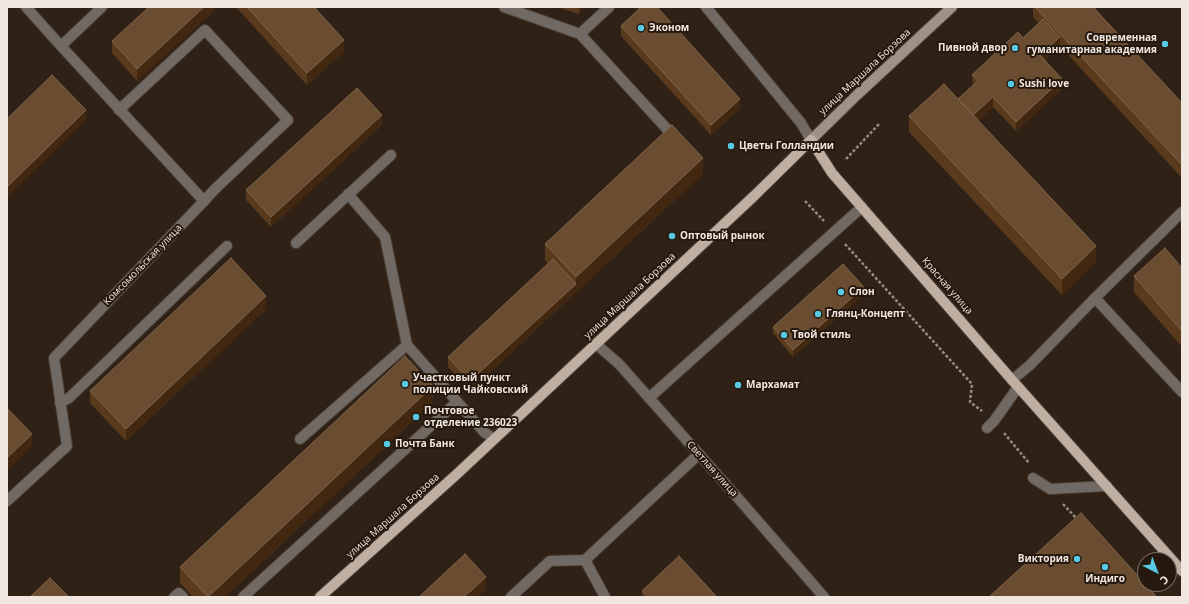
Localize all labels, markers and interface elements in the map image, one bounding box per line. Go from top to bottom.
place label: Эконом [649,22,689,34]
marker: Эконом [636,23,646,33]
street label: улица Маршала Борзова [817,26,913,118]
place label: Современная гуманитарная академия [1027,32,1157,56]
marker: Современная гуманитарная академия [1160,39,1170,49]
place label: Пивной двор [938,42,1007,54]
marker: Пивной двор [1010,43,1020,53]
place label: Sushi love [1019,78,1069,90]
marker: Sushi love [1006,79,1016,89]
place label: Цветы Голландии [739,140,834,152]
marker: Цветы Голландии [726,141,736,151]
street label: Комсомольская улица [101,222,185,308]
place label: Оптовый рынок [680,230,765,242]
marker: Оптовый рынок [667,231,677,241]
street label: улица Маршала Борзова [582,250,678,342]
street label: Красная улица [919,255,975,317]
place label: Слон [849,286,875,298]
marker: Слон [836,287,846,297]
place label: Глянц-Концепт [826,308,905,320]
marker: Глянц-Концепт [813,309,823,319]
place label: Твой стиль [792,329,851,341]
marker: Твой стиль [779,330,789,340]
place label: Участковый пункт полиции Чайковский [413,372,528,396]
marker: Участковый пункт полиции Чайковский [400,379,410,389]
place label: Мархамат [746,379,800,391]
marker: Мархамат [733,380,743,390]
place label: Почтовое отделение 236023 [424,405,517,428]
marker: Почтовое отделение 236023 [411,412,421,422]
place label: Почта Банк [395,438,455,450]
marker: Почта Банк [382,439,392,449]
street label: Светлая улица [684,439,740,499]
street label: улица Маршала Борзова [344,471,442,561]
north arrow [1137,552,1177,592]
place label: Виктория [1018,553,1069,565]
marker: Виктория [1072,554,1082,564]
marker: Индиго [1100,562,1110,572]
place label: Индиго [1085,573,1125,585]
text: С [1157,573,1172,588]

